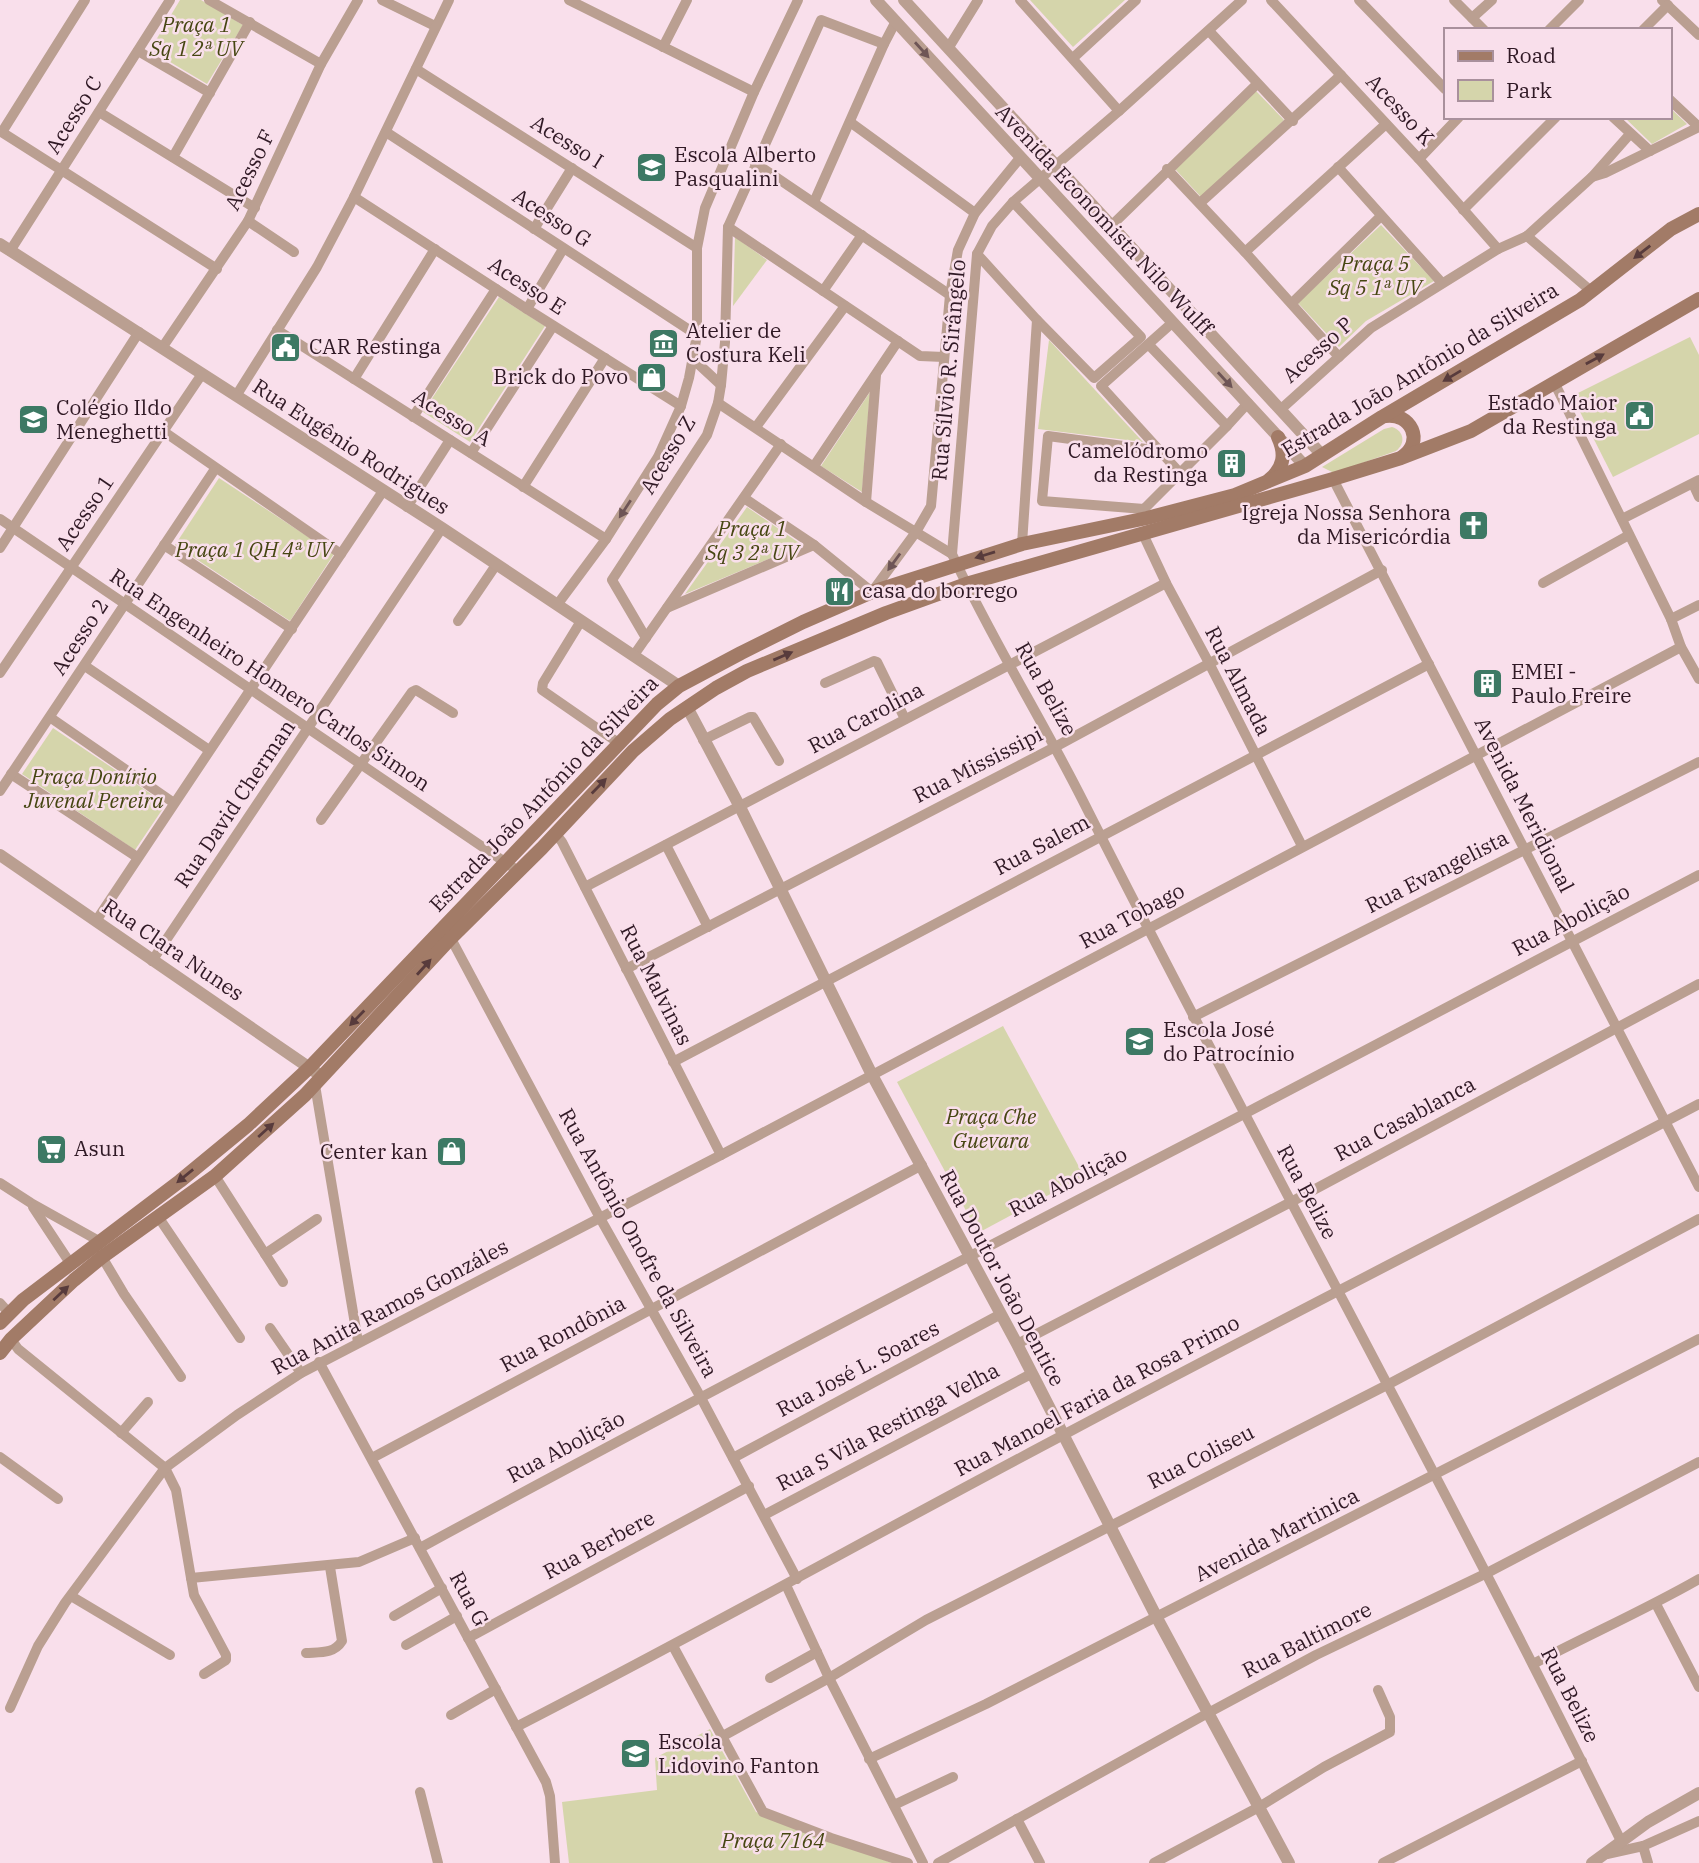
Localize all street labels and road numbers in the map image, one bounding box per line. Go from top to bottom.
street label: Acesso K [1360,68,1441,151]
street label: Acesso C [38,70,108,159]
street label: Avenida Economista Nilo Wulff [990,98,1221,342]
street label: Acesso I [526,108,609,174]
street label: Acesso F [218,125,281,215]
street label: Acesso G [508,181,597,253]
street label: Acesso E [484,250,572,321]
street label: Rua Sílvio R. Sirângelo [924,258,972,482]
street label: Estrada João Antônio da Silveira [1276,275,1563,463]
street label: Acesso P [1276,310,1359,389]
street label: Rua Eugênio Rodrigues [248,372,455,520]
street label: Acesso A [408,382,498,453]
street label: Acesso Z [633,410,701,499]
street label: Acesso 1 [49,469,120,556]
street label: Rua Engenheiro Homero Carlos Simon [105,561,436,797]
street label: Acesso 2 [44,593,114,680]
street label: Rua Almada [1199,621,1279,740]
street label: Rua Belize [1010,637,1084,740]
street label: Estrada João Antônio da Silveira [423,669,664,918]
street label: Rua Carolina [803,675,928,759]
street label: Avenida Meridional [1469,712,1581,897]
street label: Rua David Cherman [167,714,301,893]
street label: Rua Mississipi [908,719,1047,809]
street label: Rua Salem [989,807,1094,881]
street label: Rua Evangelista [1360,823,1513,919]
street label: Rua Tobago [1074,876,1189,955]
street label: Rua Abolição [1507,876,1634,962]
street label: Rua Clara Nunes [97,892,250,1007]
street label: Rua Malvinas [614,919,699,1050]
street label: Rua Casablanca [1329,1069,1480,1167]
street label: Rua Antônio Onofre da Silveira [553,1103,725,1382]
street label: Rua Abolição [1004,1139,1132,1223]
street label: Rua Belize [1271,1139,1344,1244]
street label: Rua Doutor João Dentice [934,1164,1072,1391]
street label: Rua Anita Ramos Gonzáles [266,1232,513,1381]
street label: Rua Rondônia [495,1288,630,1378]
street label: Rua Manoel Faria da Rosa Primo [949,1308,1244,1482]
street label: Rua José L. Soares [771,1313,944,1423]
street label: Rua S Vila Restinga Velha [771,1355,1004,1497]
street label: Rua Abolição [502,1403,629,1489]
street label: Rua Coliseu [1142,1417,1259,1495]
street label: Avenida Martinica [1190,1481,1363,1588]
street label: Rua Berbere [538,1503,659,1585]
street label: Rua G [444,1566,496,1631]
street label: Rua Baltimore [1237,1594,1376,1684]
street label: Rua Belize [1535,1642,1607,1747]

